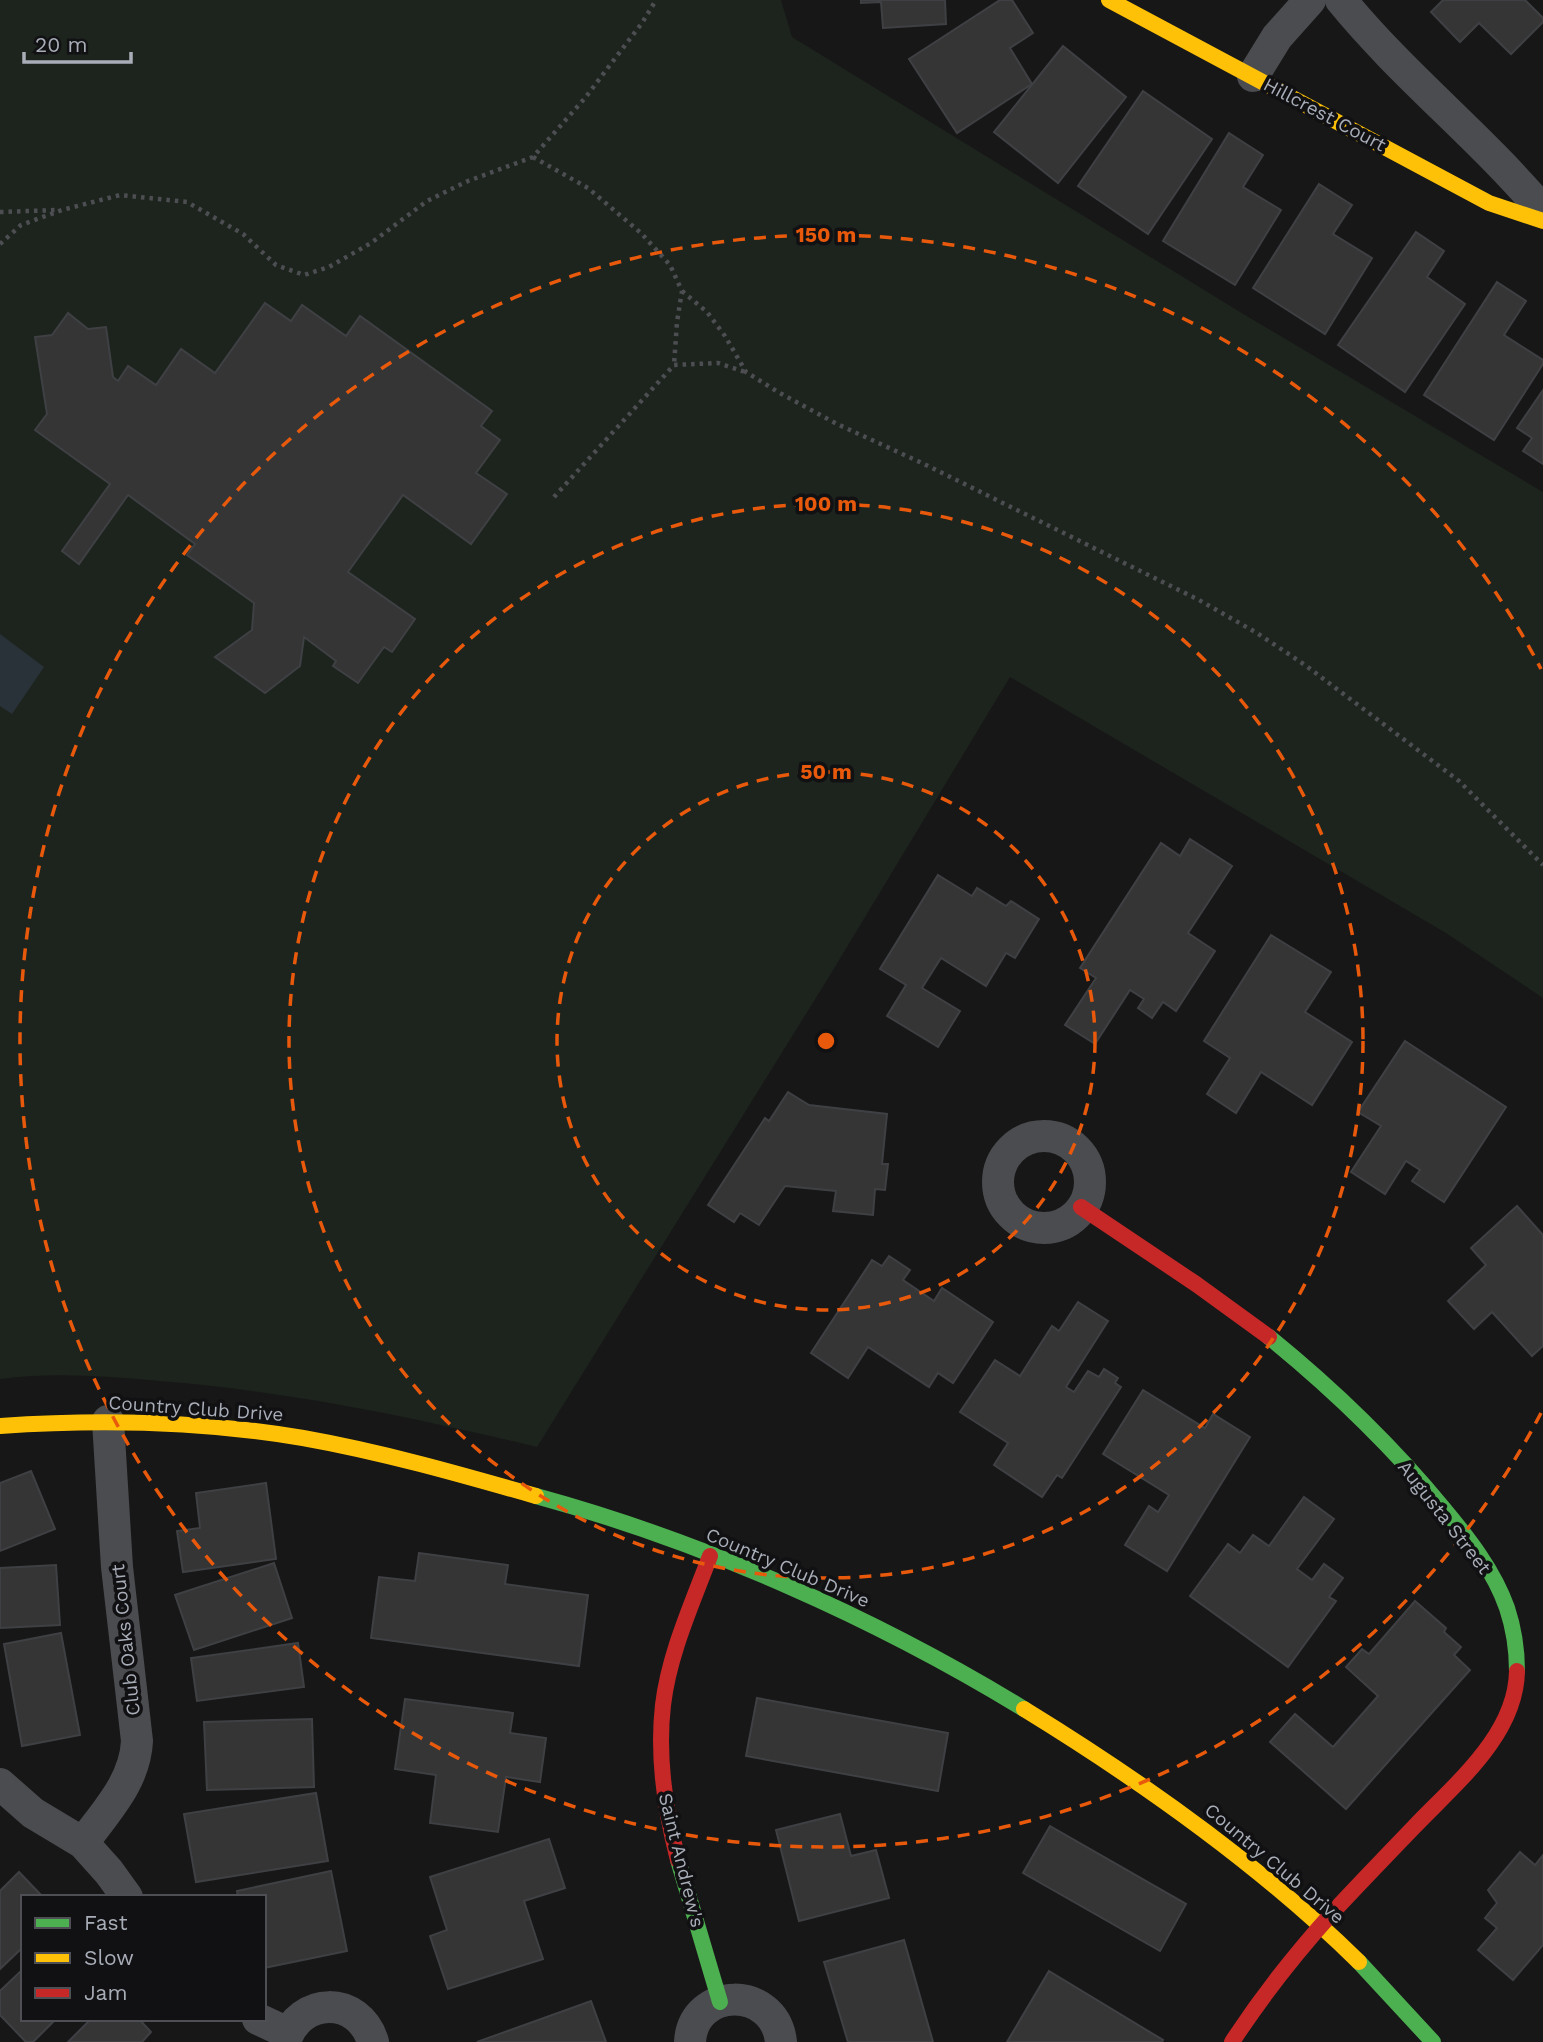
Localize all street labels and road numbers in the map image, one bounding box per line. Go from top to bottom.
street label: Hillcrest Court [1260,72,1390,156]
street label: Country Club Drive [108,1391,284,1426]
street label: Augusta Street [1393,1456,1496,1579]
street label: Country Club Drive [703,1523,873,1612]
street label: Club Oaks Court [106,1563,145,1717]
street label: Saint Andrew's [654,1791,709,1930]
street label: Country Club Drive [1200,1798,1349,1929]

